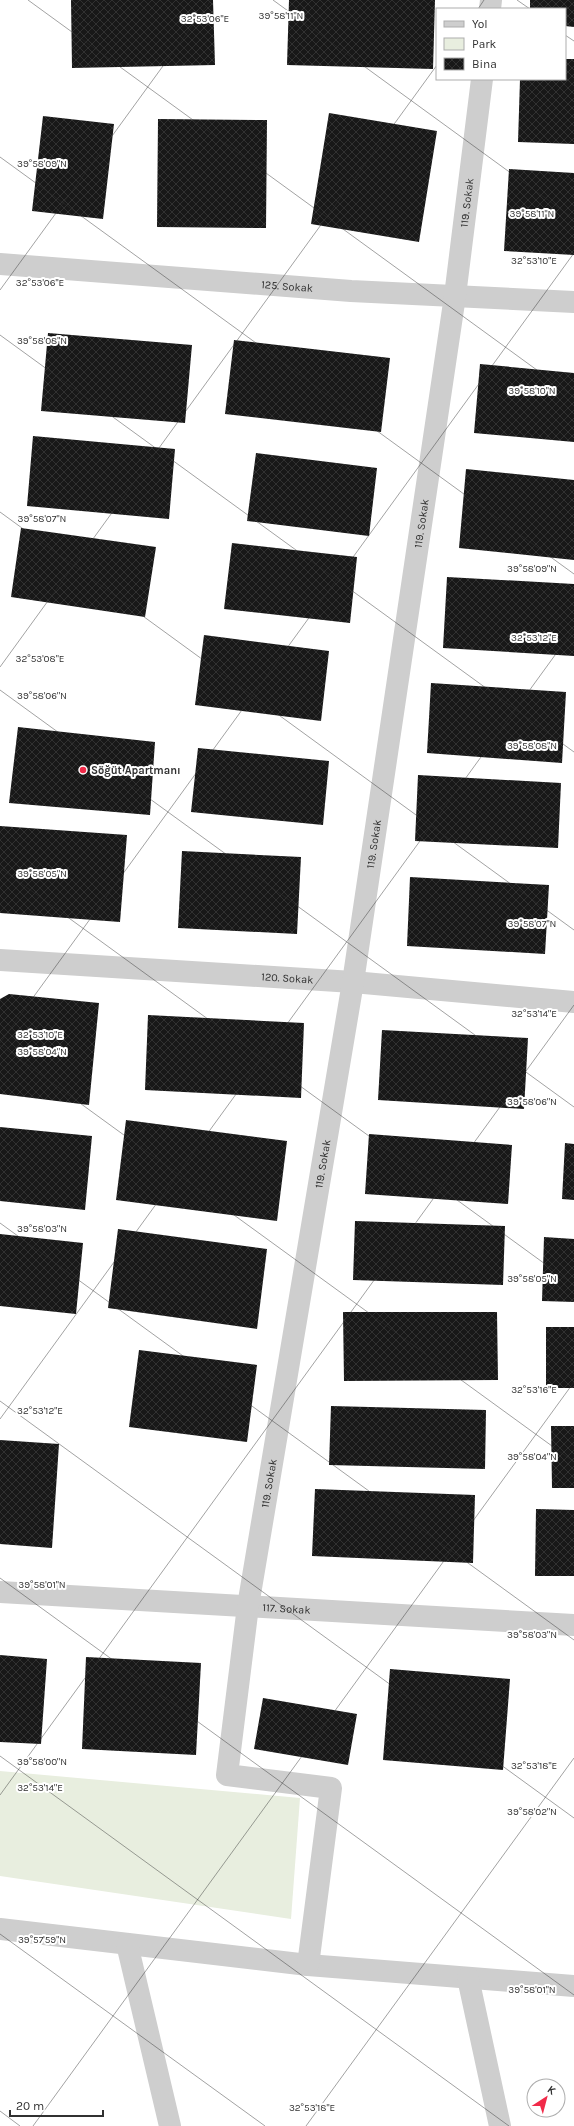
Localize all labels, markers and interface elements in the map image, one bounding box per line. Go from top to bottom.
legend [436,8,566,80]
text: 39°58'11"N [259,10,303,22]
text: 32°53'06"E [181,13,229,25]
text: Yol [472,17,488,31]
text: Park [472,37,497,51]
text: Bina [472,57,497,71]
text: 39°58'09"N [17,158,67,170]
street label: 119. Sokak [457,177,476,228]
text: 39°58'11"N [510,208,554,220]
text: 32°53'10"E [511,255,557,267]
text: 32°53'06"E [16,277,64,289]
street label: 125. Sokak [261,278,314,295]
text: 39°58'08"N [17,335,67,347]
text: 39°58'10"N [508,385,556,397]
street label: 119. Sokak [411,498,431,549]
text: 39°58'07"N [18,513,66,525]
text: 39°58'09"N [507,563,557,575]
text: 32°53'12"E [511,632,557,644]
text: 32°53'08"E [16,653,64,665]
text: 39°58'06"N [17,690,67,702]
text: 39°58'08"N [507,740,557,752]
place label: Söğüt Apartmanı [91,764,181,777]
marker: Söğüt Apartmanı [78,765,88,775]
street label: 119. Sokak [363,818,384,869]
text: 39°58'05"N [17,868,67,880]
text: 39°58'07"N [508,918,556,930]
street label: 120. Sokak [261,970,314,986]
text: 32°53'14"E [511,1008,557,1020]
text: 32°53'10"E [17,1029,63,1041]
text: 39°58'04"N [17,1046,67,1058]
text: 39°58'06"N [507,1096,557,1108]
street label: 119. Sokak [312,1138,333,1189]
text: 39°58'03"N [17,1223,67,1235]
text: 39°58'05"N [507,1273,557,1285]
text: 32°53'16"E [511,1384,557,1396]
text: 32°53'12"E [17,1405,63,1417]
text: 39°58'04"N [507,1451,557,1463]
street label: 119. Sokak [258,1458,279,1509]
text: 39°58'01"N [18,1579,66,1591]
street label: 117. Sokak [262,1601,311,1616]
text: 39°58'03"N [507,1629,557,1641]
text: 39°58'00"N [17,1756,67,1768]
text: 32°53'18"E [511,1760,557,1772]
text: 32°53'14"E [17,1782,63,1794]
text: 39°58'02"N [507,1806,557,1818]
text: 39°57'59"N [18,1934,66,1946]
text: 39°58'01"N [508,1984,556,1996]
north arrow [526,2078,566,2118]
text: K [545,2083,559,2098]
scale bar [10,2092,103,2118]
text: 20 m [16,2099,44,2113]
text: 32°53'18"E [289,2102,335,2114]

